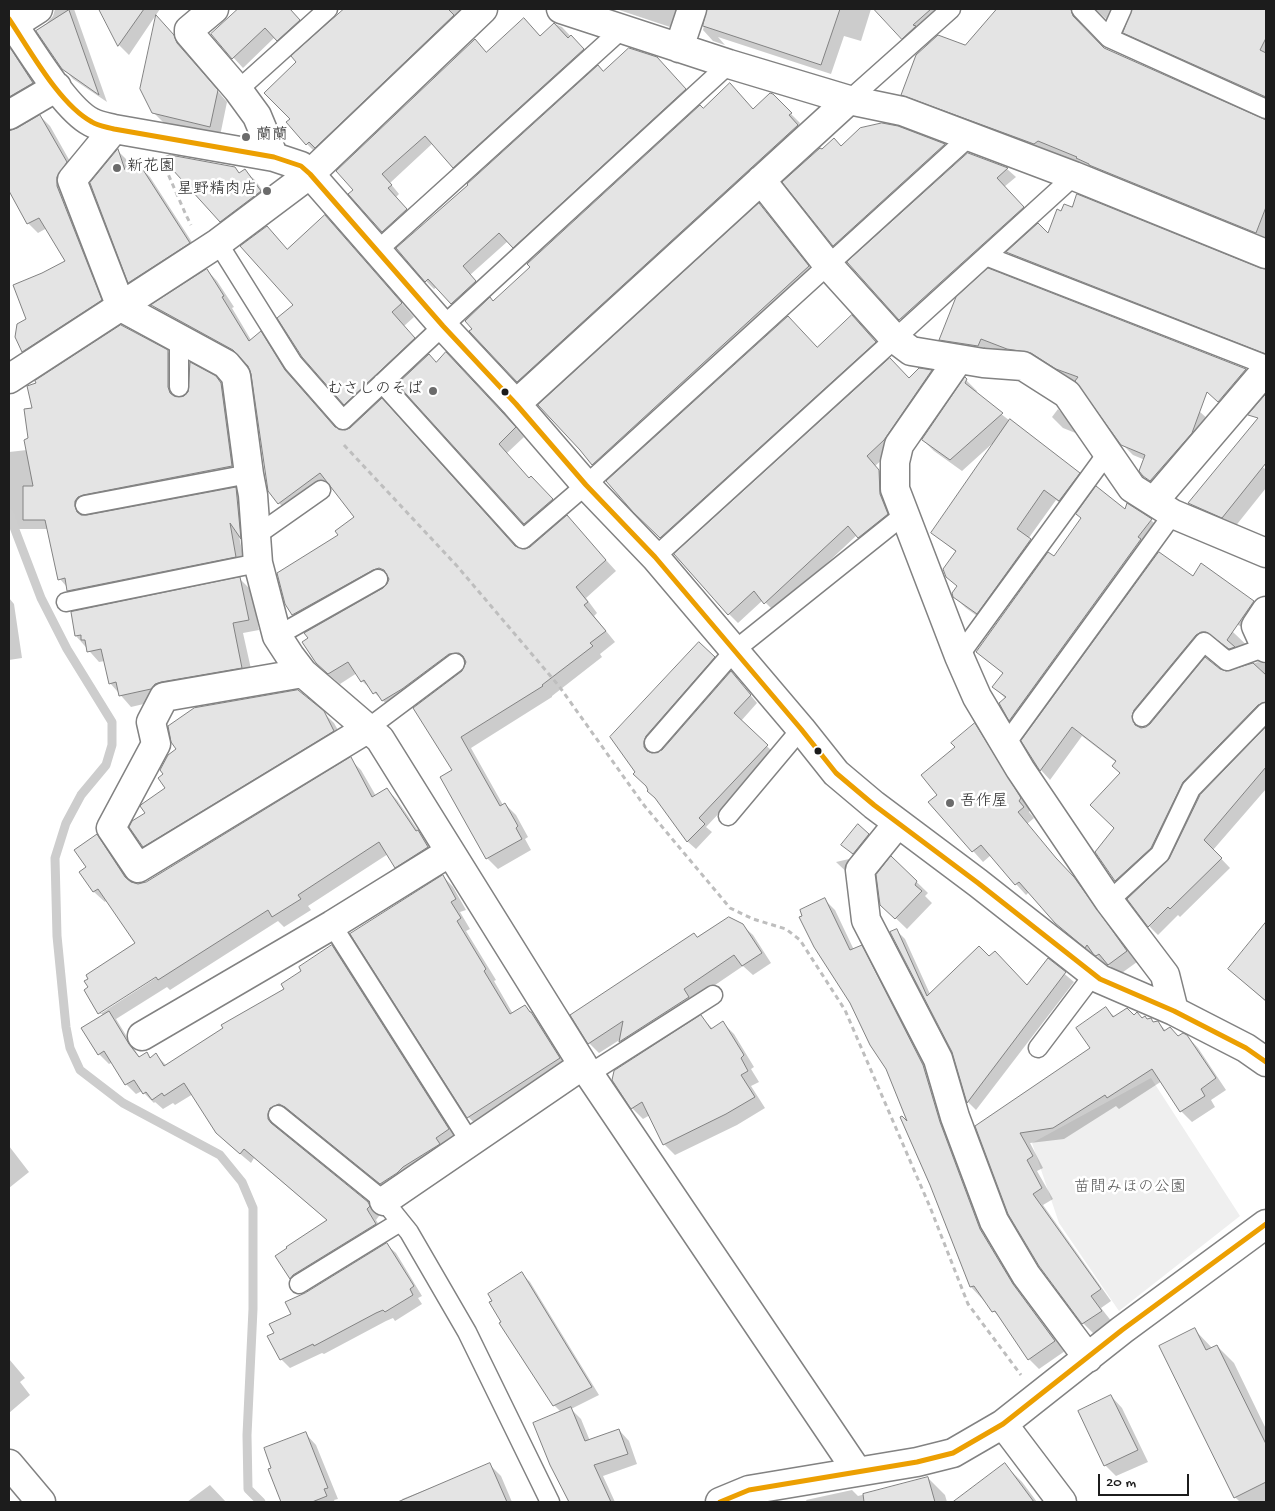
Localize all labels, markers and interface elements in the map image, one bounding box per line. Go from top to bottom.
place label: 蘭蘭 [256,127,288,147]
marker: 蘭蘭 [240,131,252,143]
place label: 新花園 [127,158,175,178]
marker: 新花園 [111,162,123,174]
place label: 星野精肉店 [177,181,257,201]
marker: 星野精肉店 [261,185,273,197]
place label: むさしのそば [327,381,423,401]
marker: むさしのそば [427,385,439,397]
unlabelled marker [500,387,510,397]
unlabelled marker [813,746,823,756]
place label: 吾作屋 [960,793,1008,813]
marker: 吾作屋 [944,797,956,809]
park label: 苗間みほの公園 [1074,1179,1186,1199]
scale bar [1100,1464,1191,1496]
text: 20 m [1106,1474,1136,1492]

